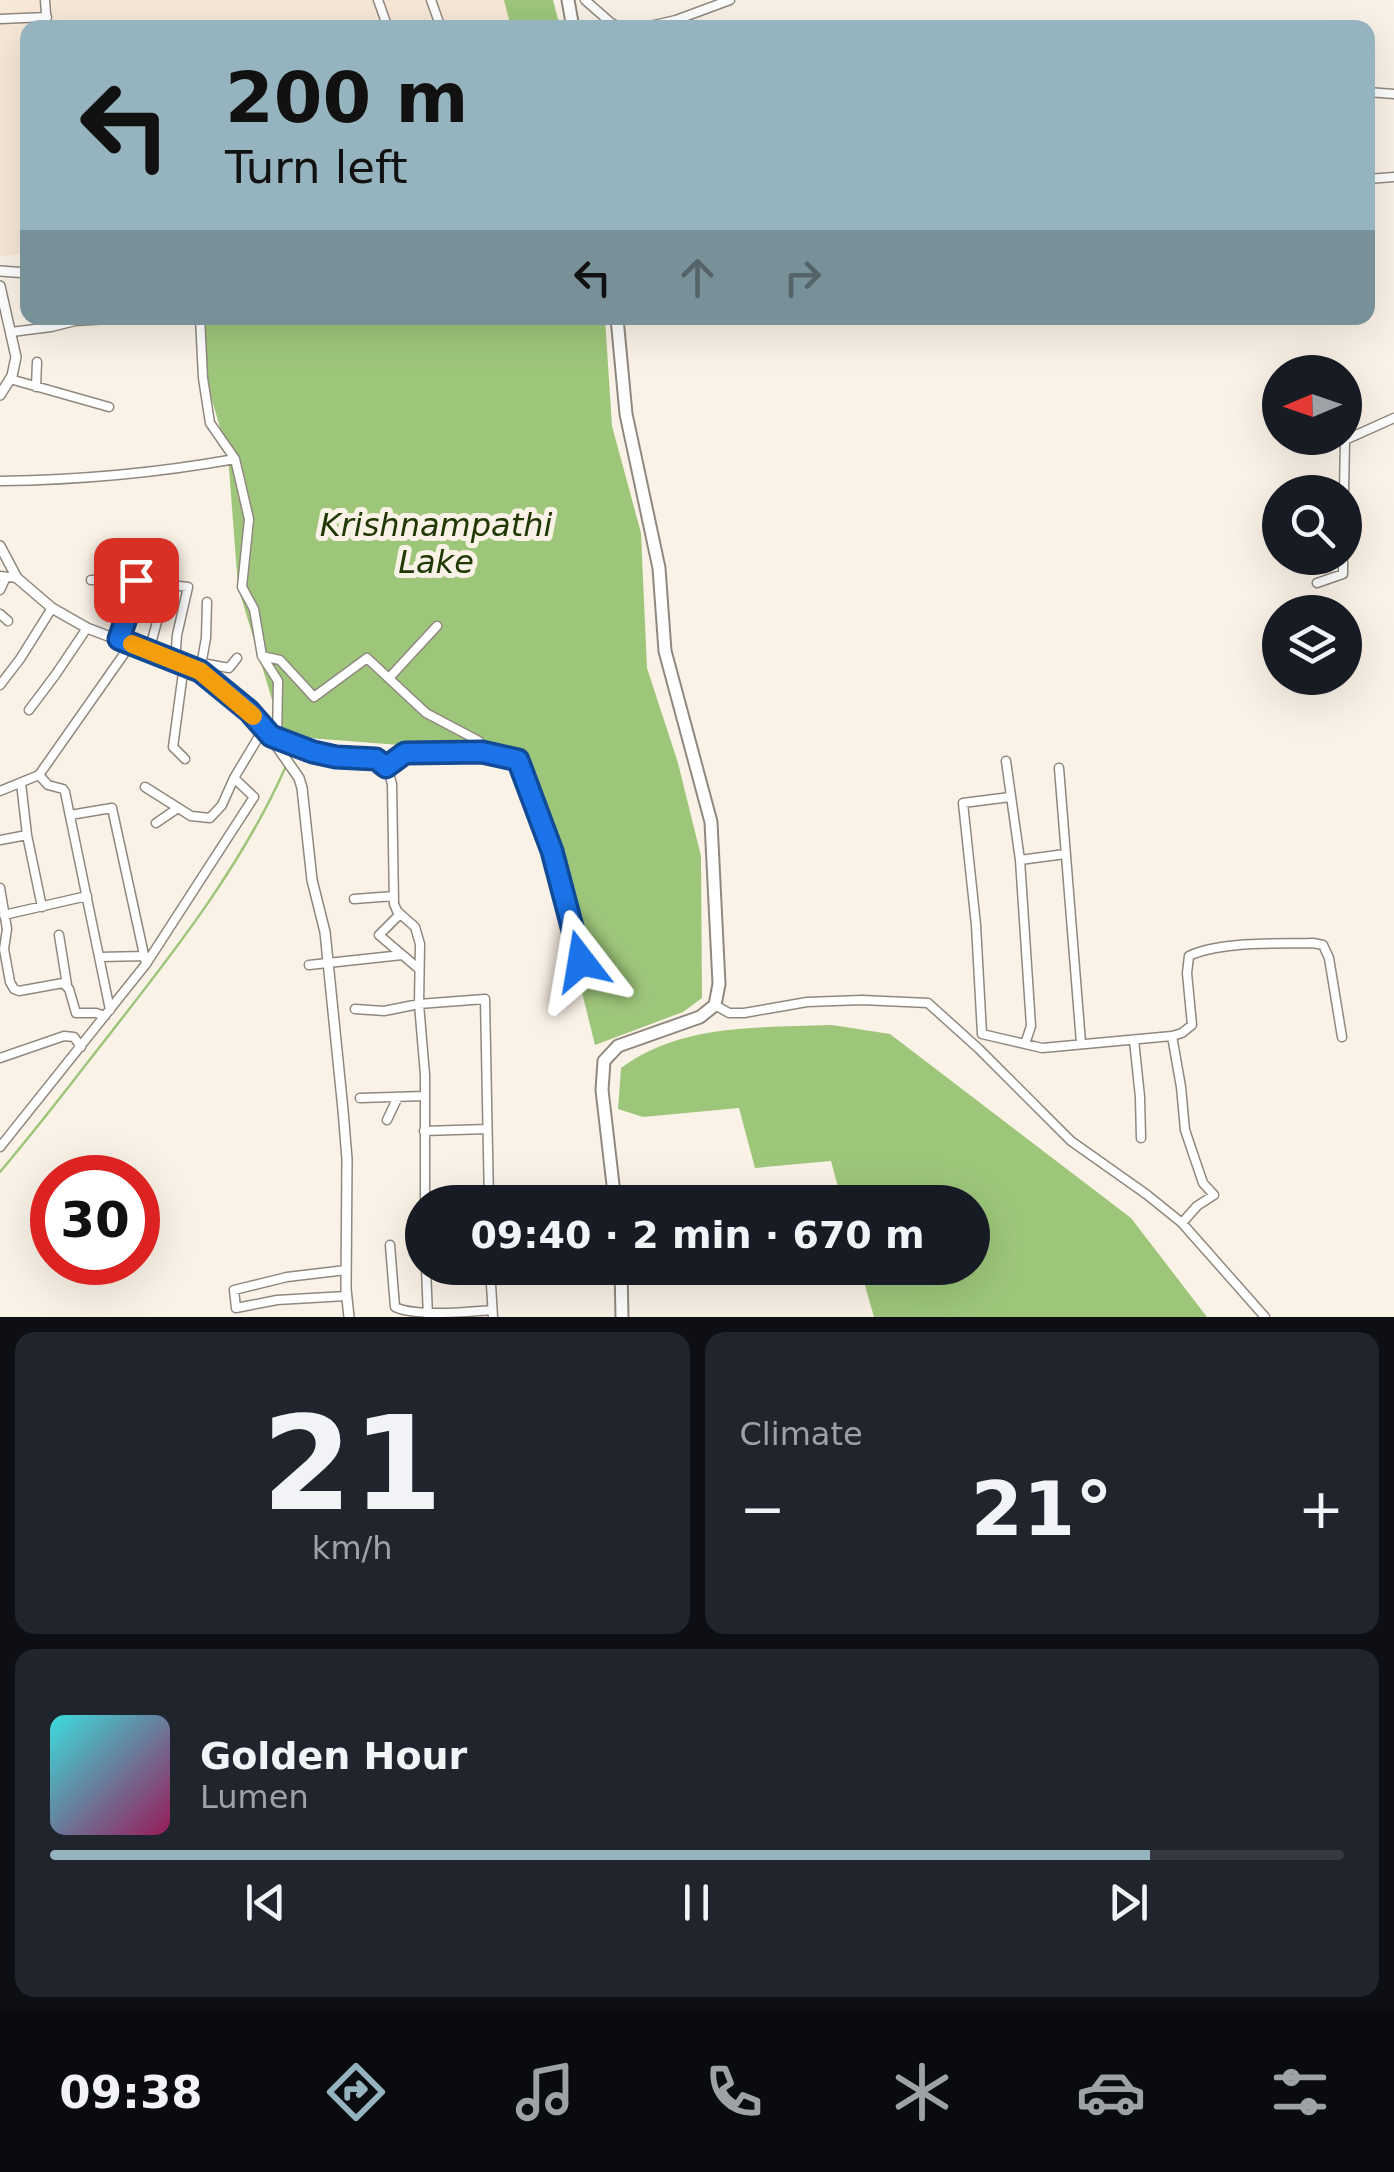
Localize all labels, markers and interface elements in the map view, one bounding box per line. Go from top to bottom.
text: 200 m [225,57,468,139]
icon: left [60,60,190,190]
text: Turn left [225,141,408,194]
icon: left [565,250,620,305]
icon: ahead [670,250,725,305]
icon: right [775,250,830,305]
north arrow [1262,355,1362,455]
map controls [1262,355,1362,695]
button: search [1262,475,1362,575]
water label: Krishnampathi Lake [320,506,552,581]
pin [94,538,179,623]
icon: arrive [109,553,164,608]
button: layers [1262,595,1362,695]
position arrow [529,909,633,1013]
speed limit sign: 30 [30,1155,160,1285]
text: 09:40 · 2 min · 670 m [470,1213,925,1257]
text: 21 [262,1388,443,1540]
text: Climate [740,1415,863,1453]
text: 21° [971,1465,1113,1553]
text: − [740,1477,786,1541]
text: + [1298,1477,1344,1541]
text: km/h [312,1529,393,1567]
text: Golden Hour [200,1734,467,1778]
text: Lumen [200,1778,309,1816]
icon: previous [238,1875,293,1930]
icon: pause [669,1875,724,1930]
icon: next [1101,1875,1156,1930]
icon: directions [321,2057,391,2127]
icon: music [510,2057,580,2127]
icon: phone [699,2057,769,2127]
icon: climate [887,2057,957,2127]
icon: car [1076,2057,1146,2127]
icon: filters [1265,2057,1335,2127]
text: 09:38 [59,2066,203,2119]

